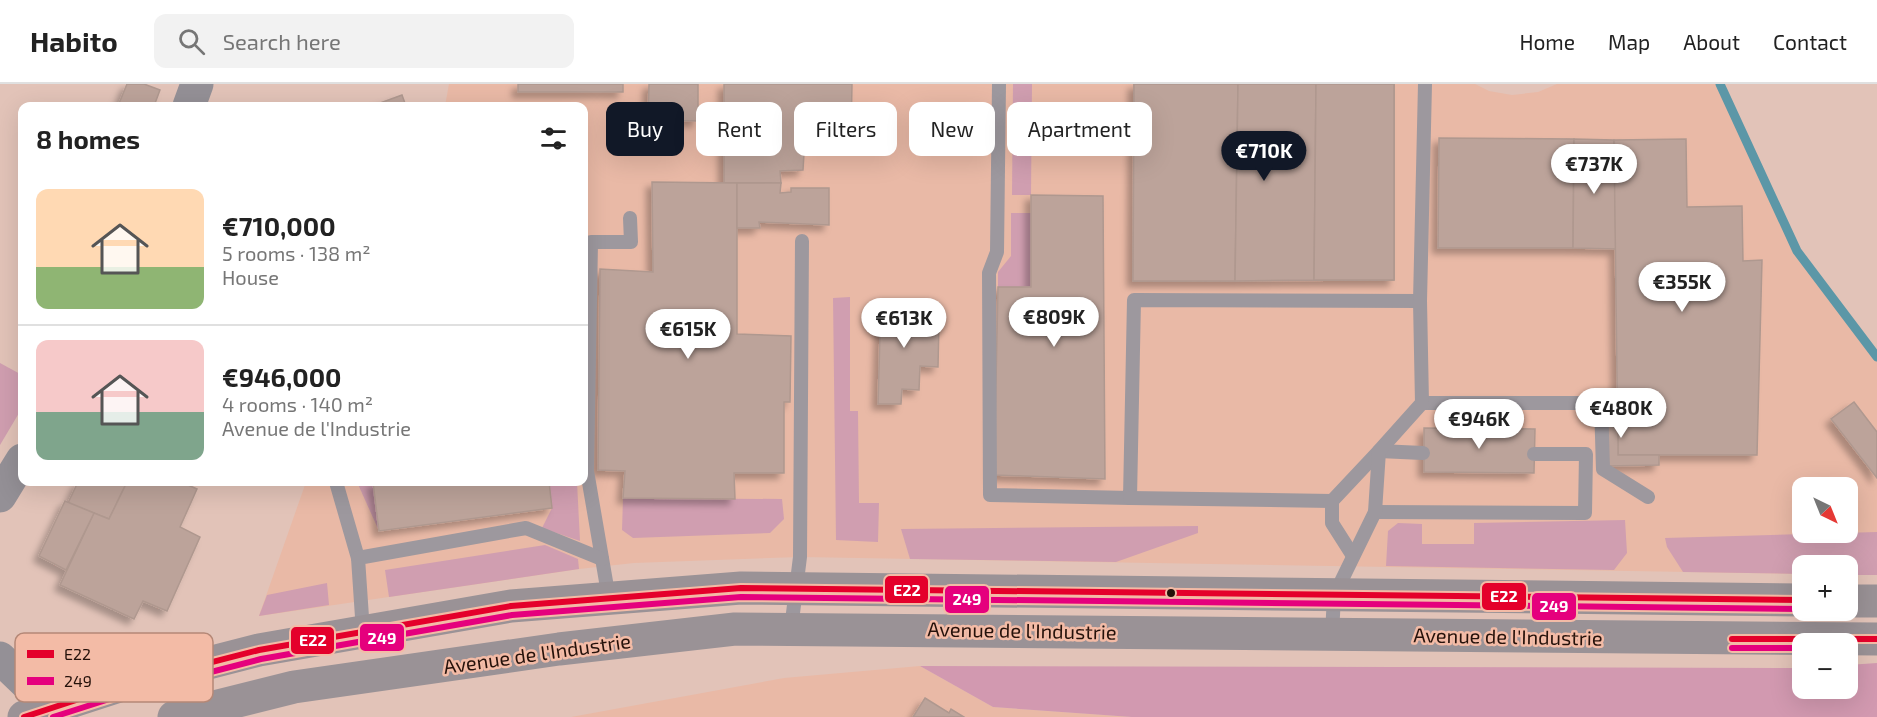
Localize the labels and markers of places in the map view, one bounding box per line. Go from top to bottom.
pin: €710K [1222,131,1306,182]
pin: €737K [1552,144,1636,195]
pin: €355K [1640,262,1724,313]
pin: €809K [1012,297,1096,348]
pin: €613K [862,298,946,349]
pin: €615K [646,309,730,360]
pin: €480K [1579,388,1663,439]
pin: €946K [1437,399,1521,450]
unlabelled marker [1165,587,1177,599]

